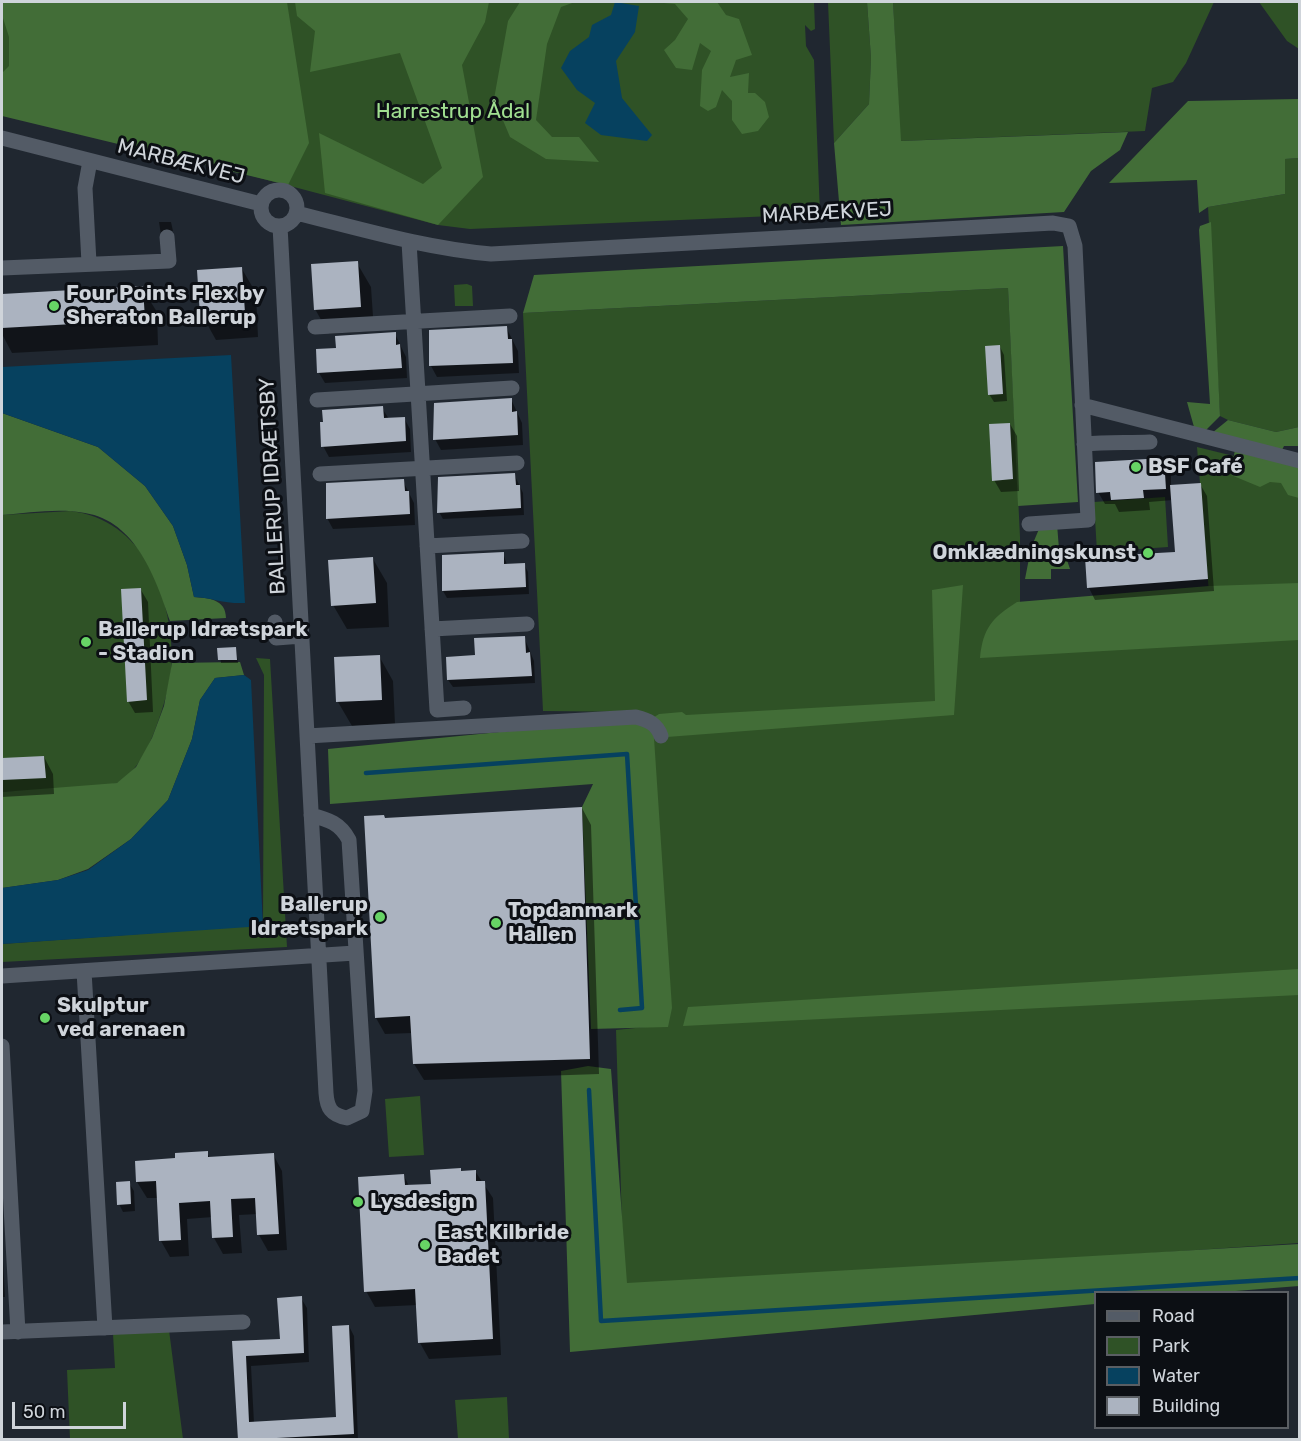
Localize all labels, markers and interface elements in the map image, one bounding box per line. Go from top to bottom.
park label: Harrestrup Ådal [376,99,530,125]
street label: MARBÆKVEJ [115,134,247,190]
street label: MARBÆKVEJ [761,197,893,229]
place label: Four Points Flex by Sheraton Ballerup [66,281,265,331]
marker: Four Points Flex by Sheraton Ballerup [47,299,61,313]
street label: BALLERUP IDRÆTSBY [255,377,291,595]
place label: BSF Café [1148,454,1243,480]
marker: BSF Café [1129,460,1143,474]
place label: Omklædningskunst [933,540,1136,566]
marker: Omklædningskunst [1141,546,1155,560]
place label: Ballerup Idrætspark - Stadion [98,617,308,667]
marker: Ballerup Idrætspark - Stadion [79,635,93,649]
place label: Ballerup Idrætspark [251,892,368,942]
place label: Topdanmark Hallen [508,898,638,948]
marker: Ballerup Idrætspark [373,910,387,924]
marker: Topdanmark Hallen [489,916,503,930]
place label: Skulptur ved arenaen [57,993,185,1043]
marker: Skulptur ved arenaen [38,1011,52,1025]
place label: Lysdesign [370,1189,475,1215]
marker: Lysdesign [351,1195,365,1209]
place label: East Kilbride Badet [437,1220,569,1270]
marker: East Kilbride Badet [418,1238,432,1252]
legend [1094,1291,1289,1429]
text: Road [1152,1305,1195,1327]
text: Park [1152,1335,1189,1357]
text: Water [1152,1365,1200,1387]
scale bar [15,1390,129,1428]
text: Building [1152,1395,1220,1417]
text: 50 m [23,1401,66,1423]

